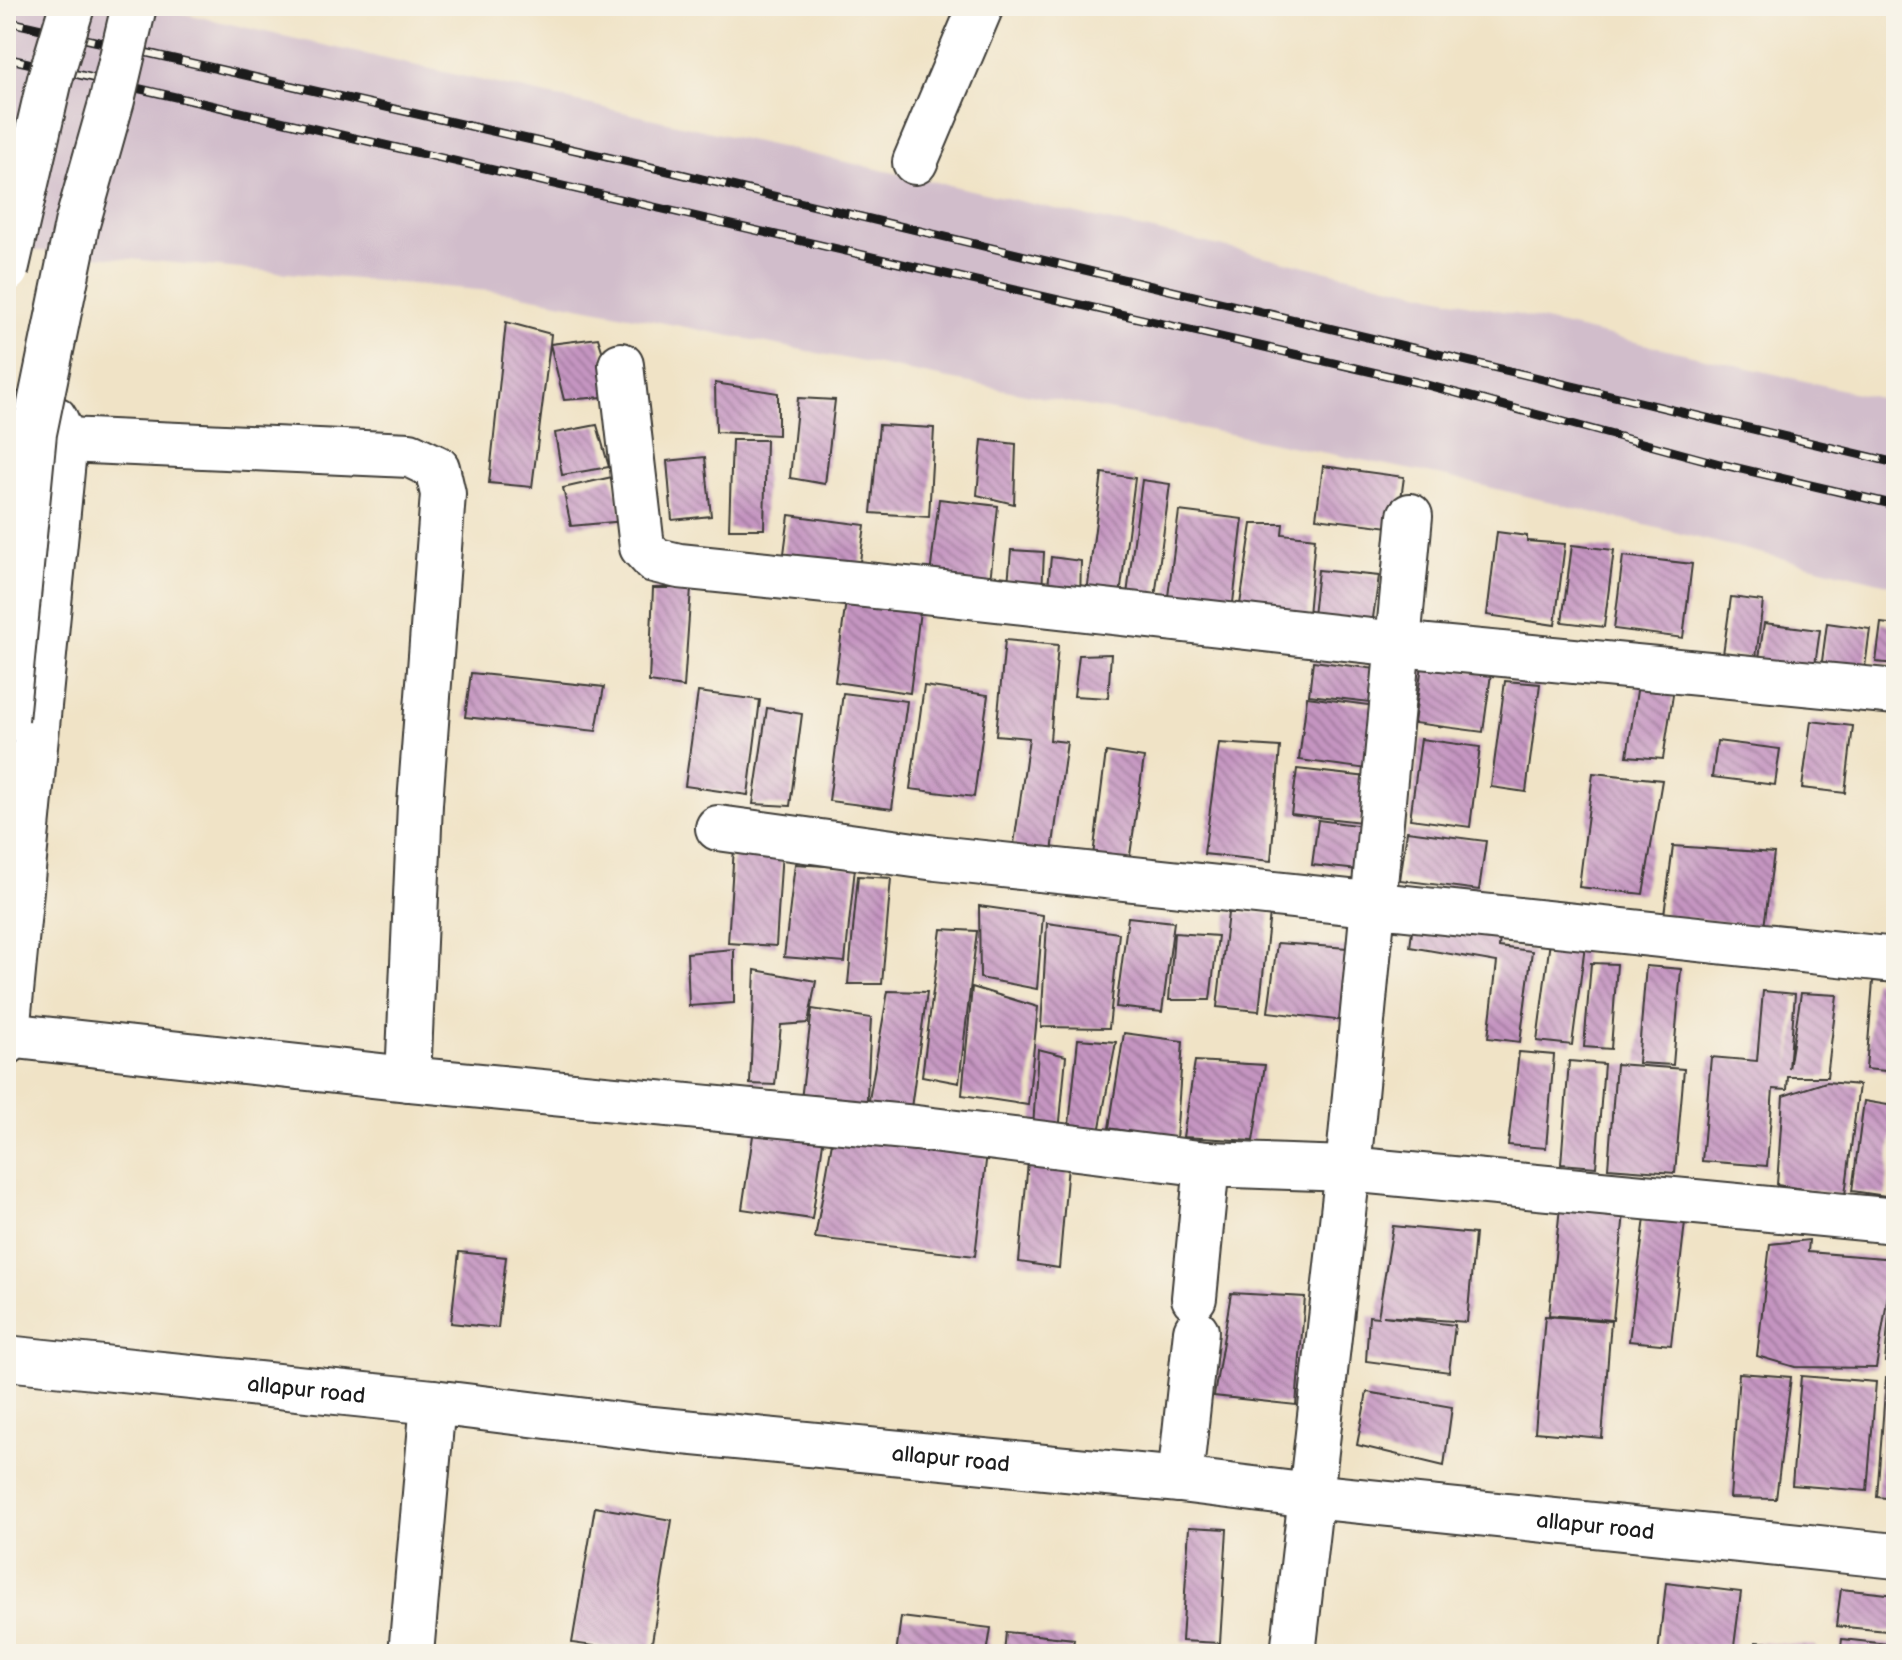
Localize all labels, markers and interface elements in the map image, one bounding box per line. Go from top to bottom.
street label: allapur road [246,1371,367,1410]
street label: allapur road [891,1440,1011,1479]
street label: allapur road [1535,1507,1656,1546]

